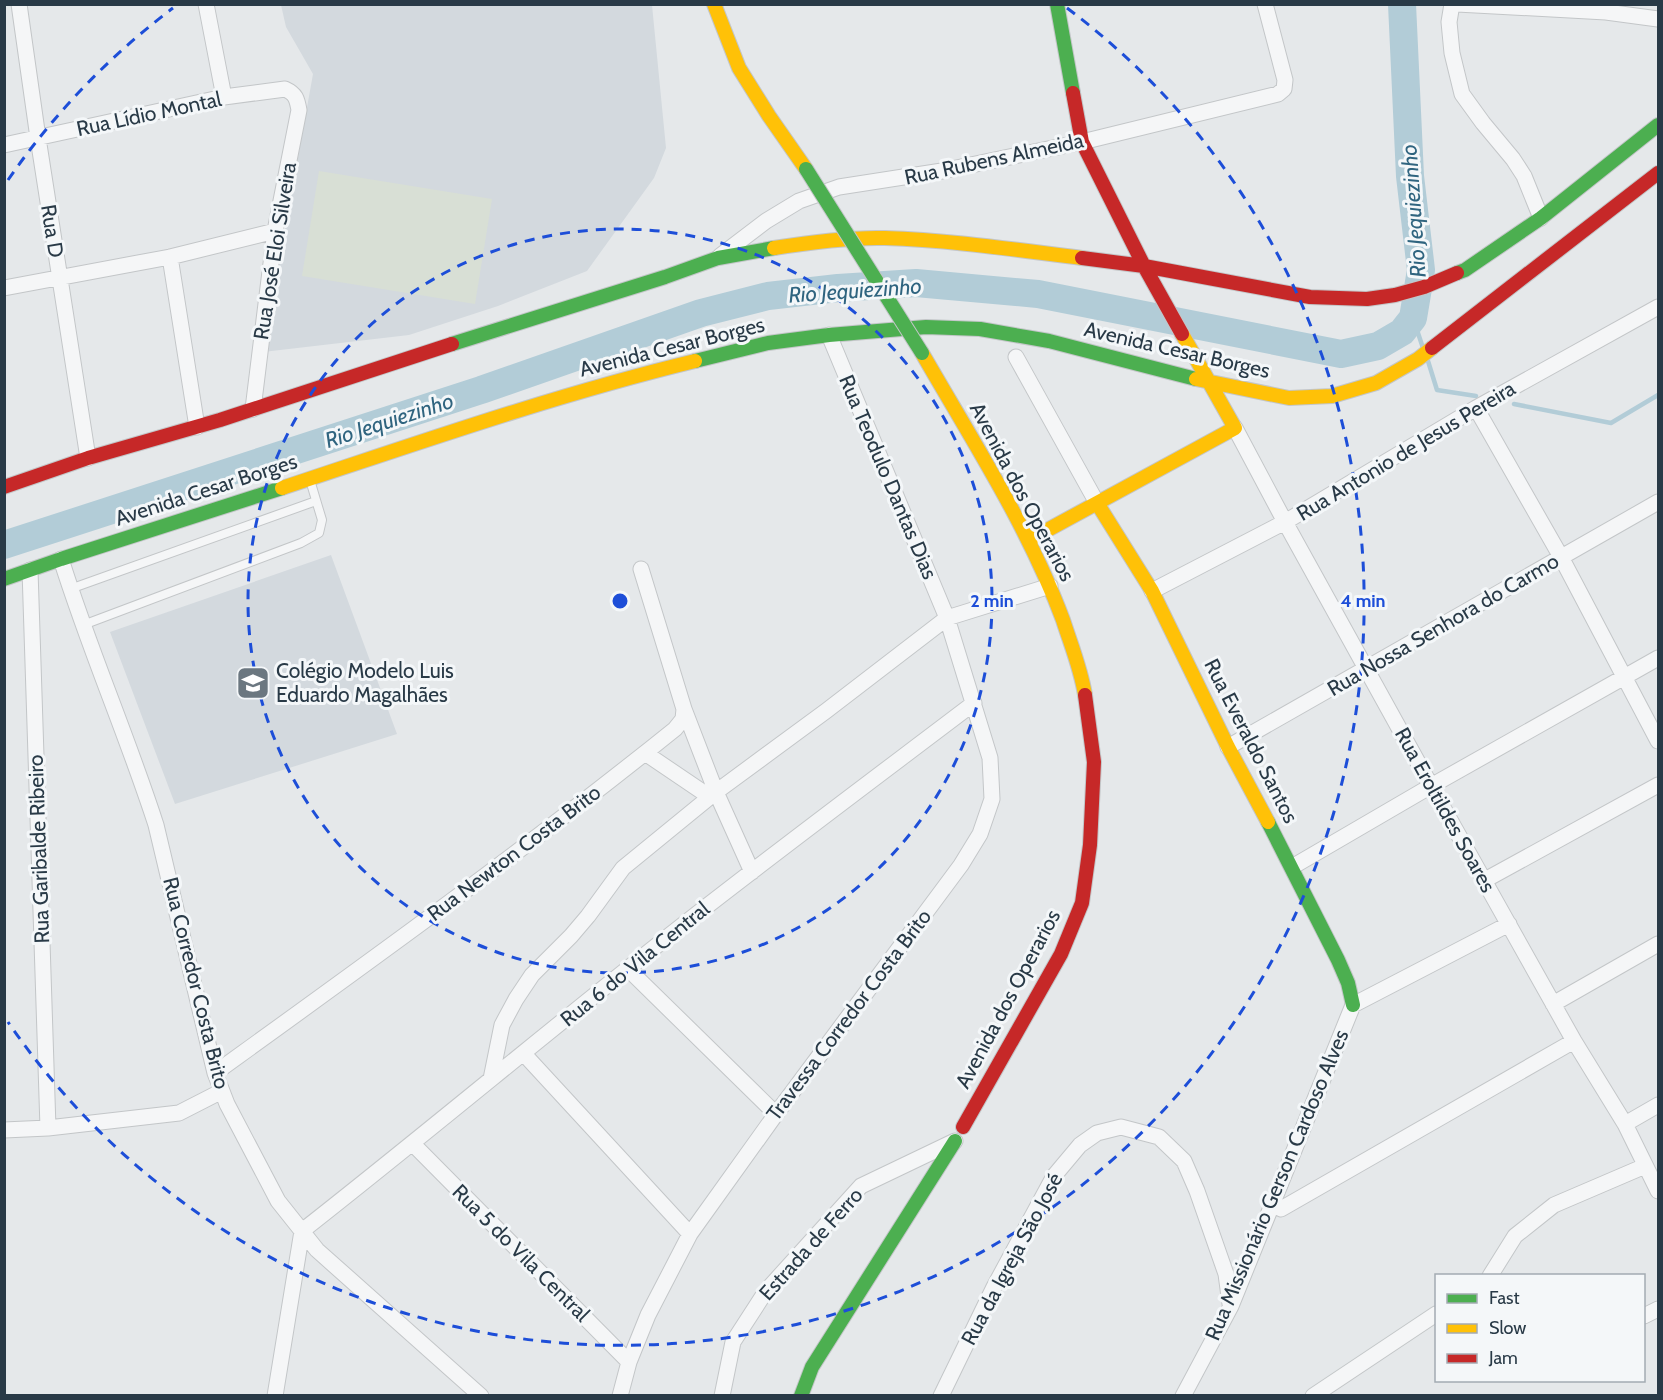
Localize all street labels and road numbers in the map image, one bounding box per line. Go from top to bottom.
street label: Rua Lídio Montal [74,86,224,141]
street label: Rua Rubens Almeida [902,127,1086,190]
street label: Rua José Eloi Silveira [248,160,301,342]
street label: Rua D [36,203,69,259]
street label: Avenida Cesar Borges [577,311,767,382]
street label: Avenida Cesar Borges [1082,316,1273,383]
street label: Rua Teodulo Dantas Dias [834,371,943,583]
street label: Rua Antonio de Jesus Pereira [1292,375,1520,526]
street label: Avenida dos Operarios [965,398,1080,586]
street label: Avenida Cesar Borges [112,448,300,531]
street label: Rua Nossa Senhora do Carmo [1323,548,1563,701]
street label: Rua Everaldo Santos [1199,654,1304,827]
street label: Rua Eroltildes Soares [1390,723,1501,897]
street label: Rua Garibalde Ribeiro [23,754,54,944]
street label: Rua Newton Costa Brito [422,779,605,926]
street label: Rua Corredor Costa Brito [158,874,235,1091]
street label: Rua 6 do Vila Central [555,896,714,1031]
street label: Travessa Corredor Costa Brito [761,904,936,1125]
street label: Avenida dos Operarios [950,905,1065,1092]
street label: Rua Missionário Gerson Cardoso Alves [1200,1025,1354,1344]
street label: Rua da Igreja São José [956,1168,1068,1350]
street label: Rua 5 do Vila Central [448,1179,595,1326]
street label: Estrada de Ferro [754,1182,868,1305]

